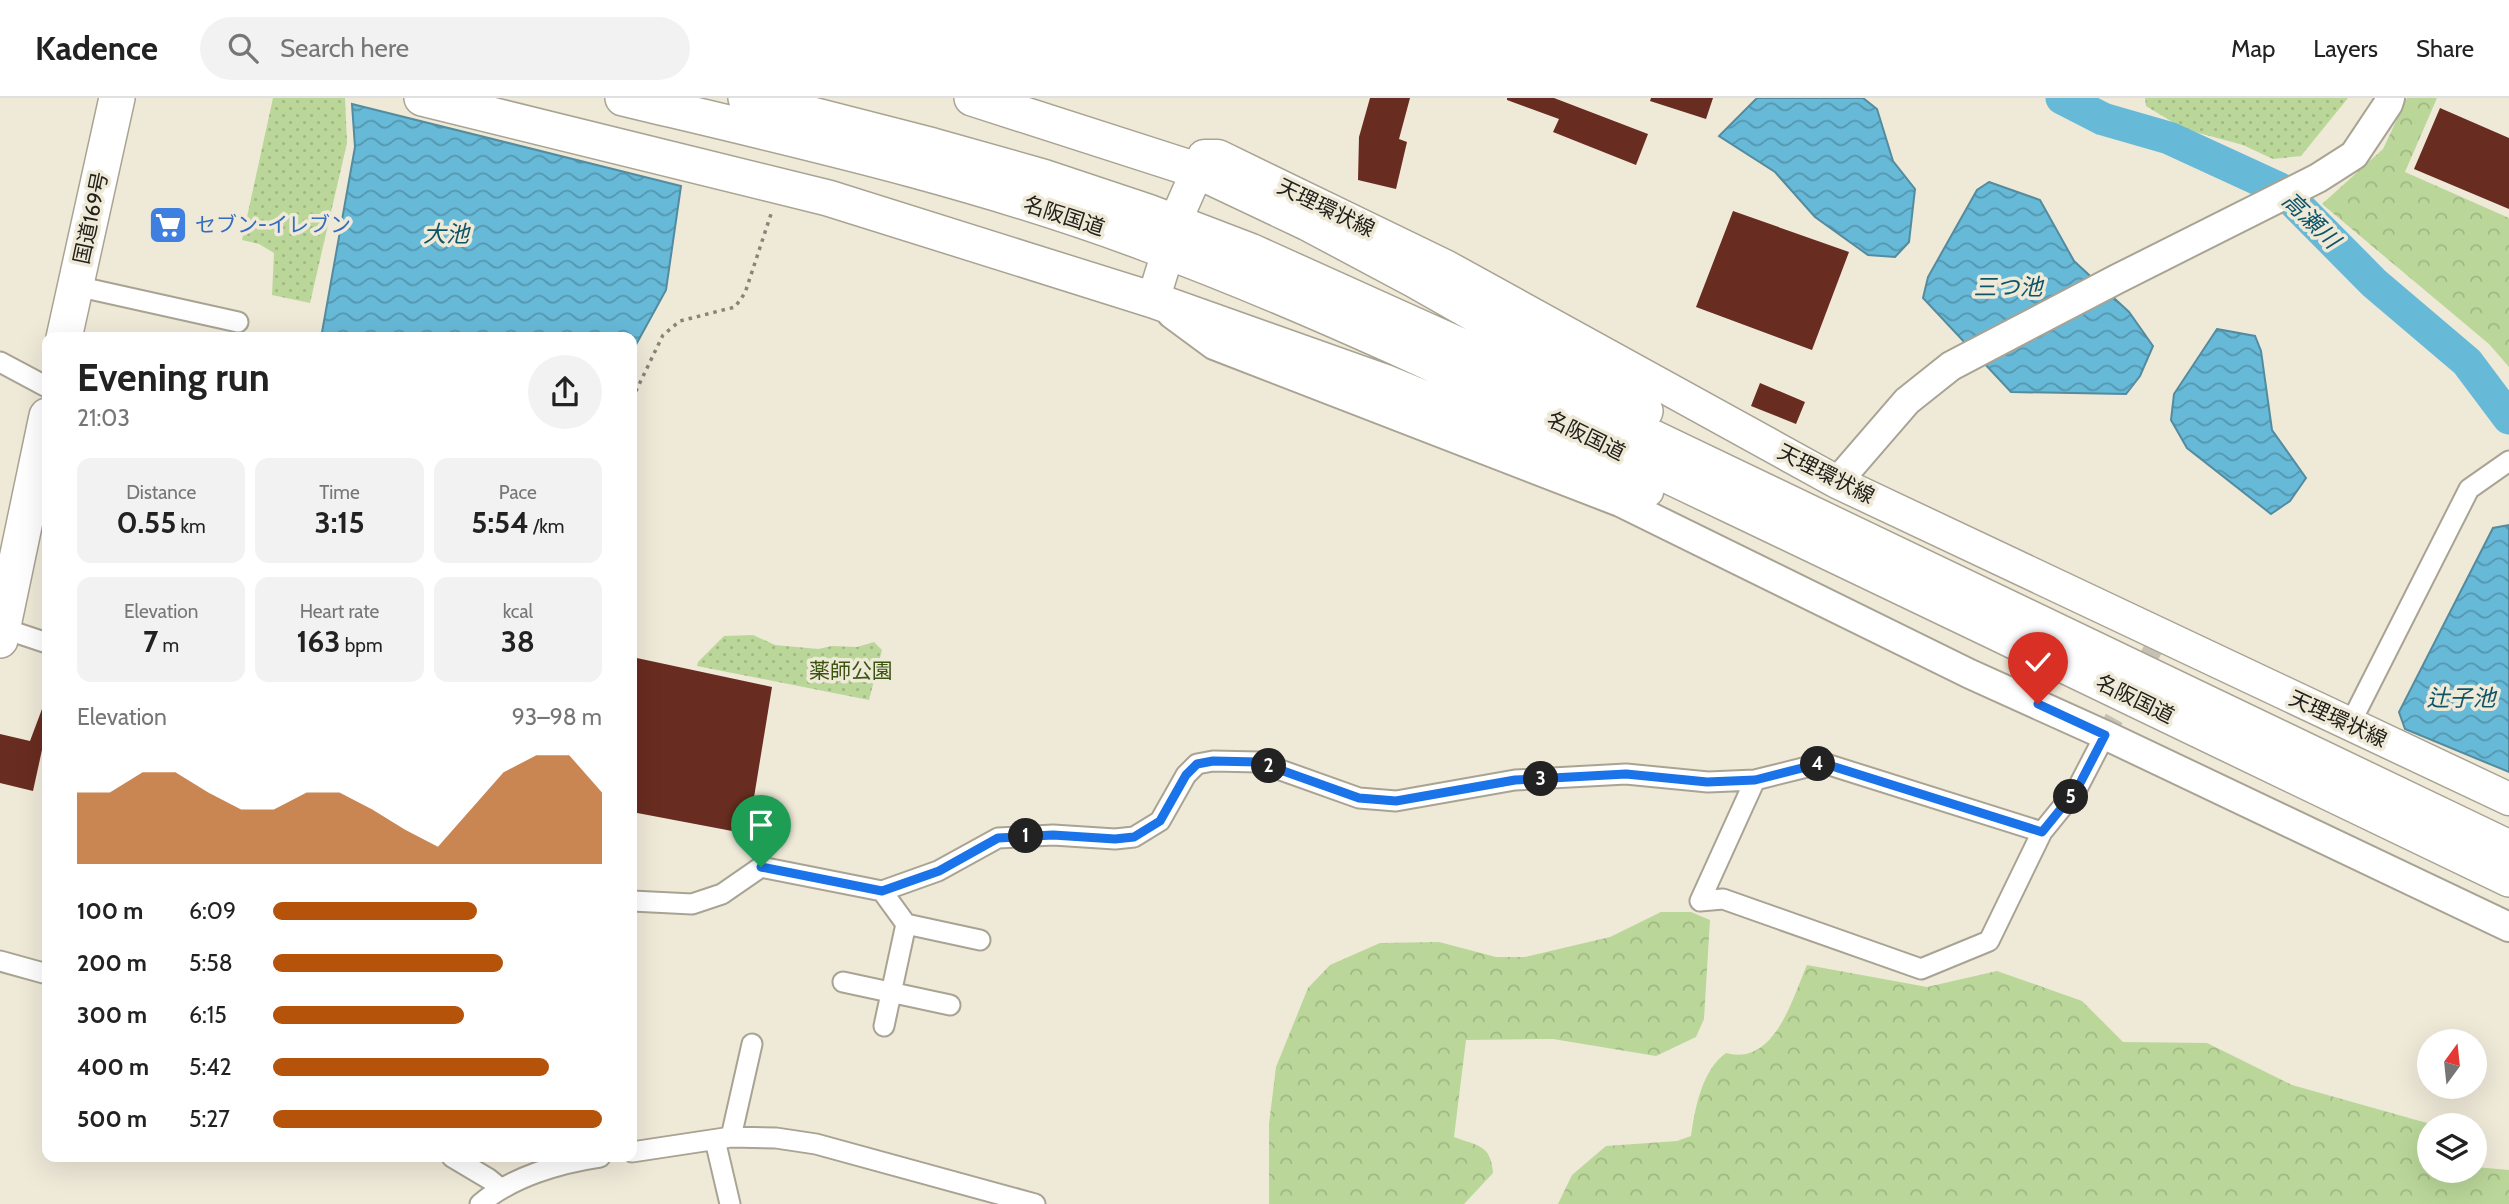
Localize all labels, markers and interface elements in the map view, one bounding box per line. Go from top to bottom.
search box [200,17,690,80]
text: Kadence [35,28,158,68]
icon: search [224,29,262,67]
text: Search here [280,32,409,64]
text: Map [2231,34,2275,63]
text: Layers [2313,34,2378,63]
text: Share [2416,34,2474,63]
street label: 国道169号 [69,169,112,266]
street label: 天理環状線 [1274,173,1379,242]
water label: 高瀬川 [2276,186,2348,256]
street label: 名阪国道 [1020,191,1108,240]
supermarket icon: セブン-イレブン [147,204,189,246]
place label: セブン-イレブン [195,212,351,237]
water label: 大池 [423,220,471,248]
water label: 三つ池 [1974,273,2045,301]
text: Evening run [77,354,270,401]
button: share [528,355,602,429]
text: 21:03 [77,404,130,432]
street label: 名阪国道 [1543,406,1629,465]
street label: 天理環状線 [1774,439,1879,509]
text: Distance [126,481,196,504]
text: Time [319,481,360,504]
text: Pace [499,481,537,504]
text: 0.55 [117,504,176,541]
text: 3:15 [314,504,365,541]
text: 5:54 [471,504,529,541]
text: km [176,515,206,538]
text: /km [529,515,564,538]
text: Elevation [124,600,198,623]
text: Heart rate [300,600,379,623]
text: kcal [503,600,533,623]
text: 7 [143,623,158,660]
text: 163 [296,623,341,660]
text: 38 [501,623,535,660]
pin [2008,632,2068,704]
text: m [158,634,179,657]
text: bpm [341,634,383,657]
icon: check [2019,643,2057,681]
park label: 薬師公園 [809,658,893,683]
street label: 名阪国道 [2092,669,2178,728]
water label: 辻子池 [2427,684,2498,712]
street label: 天理環状線 [2285,685,2391,752]
text: Elevation [77,703,167,731]
text: 93–98 m [512,703,602,731]
pin: 4 [1800,746,1836,782]
pin: 2 [1252,748,1286,784]
text: 4 [1812,752,1823,775]
text: 2 [1263,754,1274,777]
pin: 3 [1524,762,1558,796]
text: 3 [1535,767,1546,790]
pin: 5 [2054,780,2088,814]
text: 5 [2065,785,2076,808]
pin [731,795,791,867]
icon: arrive [742,806,780,844]
pin: 1 [1009,818,1044,854]
text: 1 [1022,824,1029,847]
text: 100 m [77,897,143,925]
text: 6:09 [189,897,236,925]
text: 200 m [77,949,147,977]
text: 5:58 [189,949,233,977]
text: 300 m [77,1001,147,1029]
text: 6:15 [189,1001,227,1029]
north arrow [2417,1029,2487,1099]
map controls [2417,1029,2487,1183]
text: 400 m [77,1053,149,1081]
text: 5:42 [189,1053,232,1081]
text: 500 m [77,1105,147,1133]
text: 5:27 [189,1105,230,1133]
button: layers [2417,1113,2487,1183]

